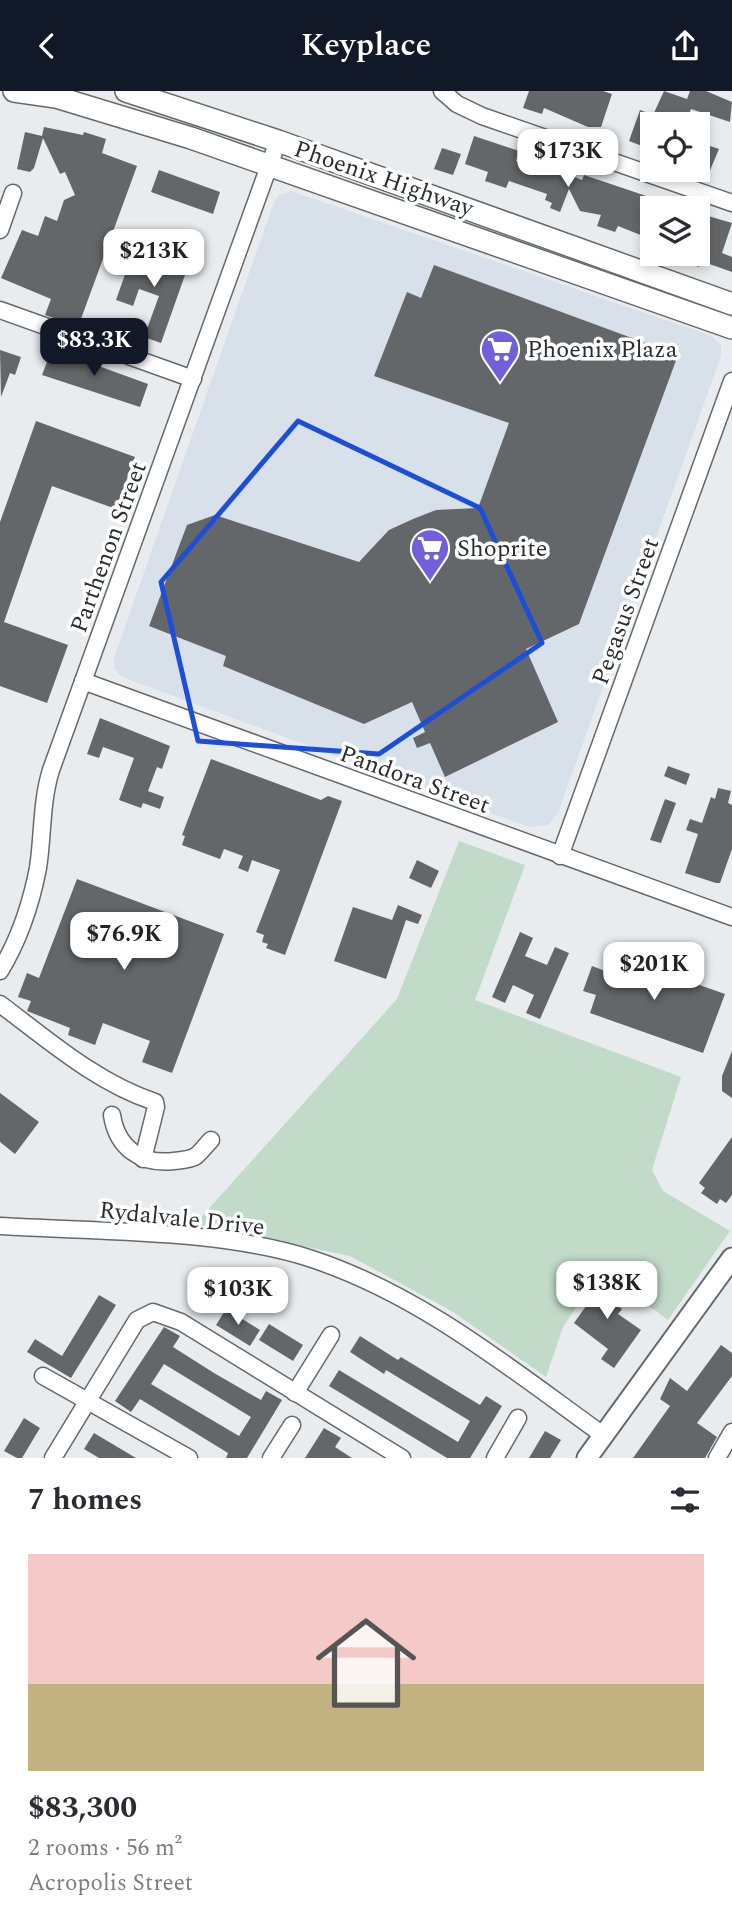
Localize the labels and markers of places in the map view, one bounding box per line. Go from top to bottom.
pin: $173K [519,129,617,189]
pin: $213K [105,229,203,289]
pin: $83.3K [37,319,151,378]
supermarket icon: Phoenix Plaza [479,328,521,383]
place label: Phoenix Plaza [527,332,678,368]
supermarket icon: Shoprite [409,527,451,582]
place label: Shoprite [457,531,547,567]
pin: $76.9K [67,913,181,972]
pin: $201K [605,943,703,1002]
pin: $138K [558,1261,656,1321]
pin: $103K [189,1267,287,1327]

